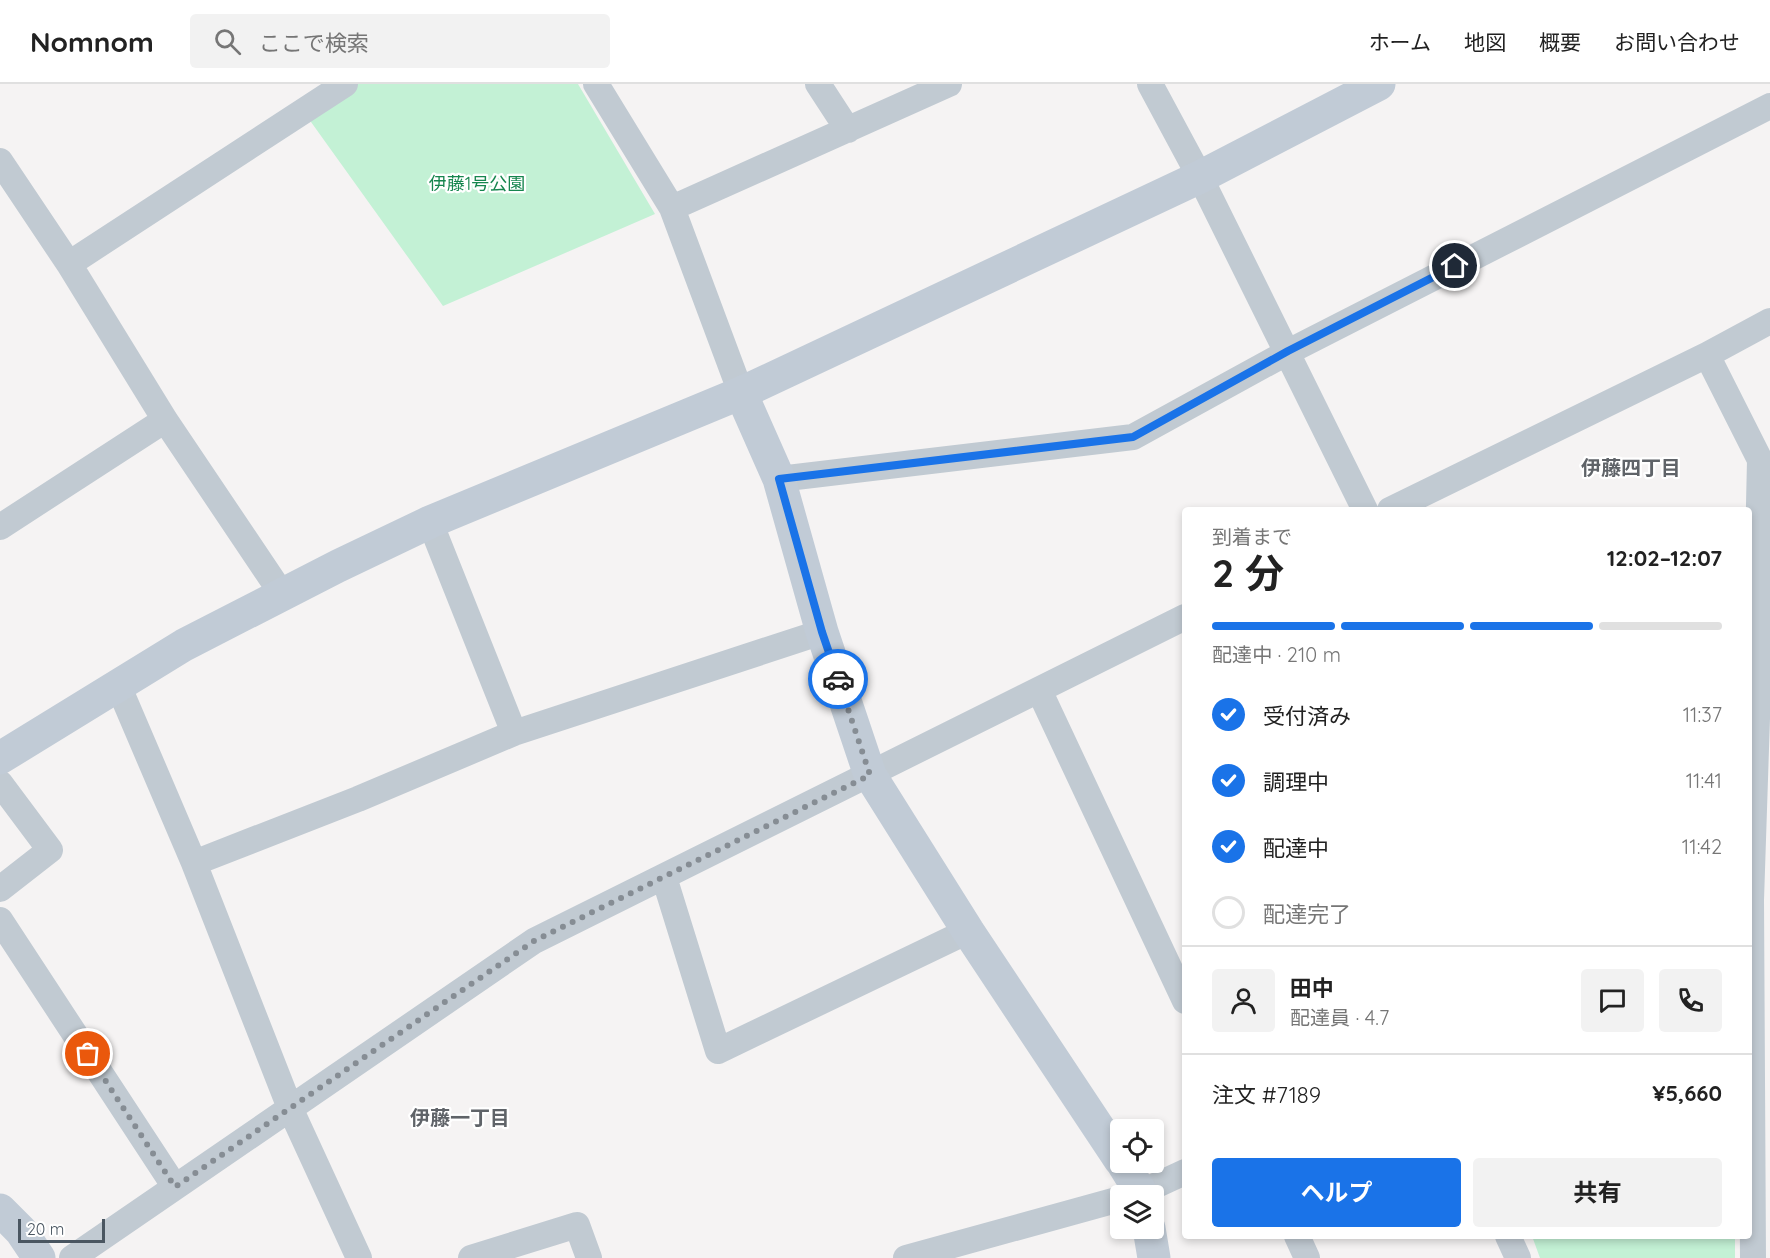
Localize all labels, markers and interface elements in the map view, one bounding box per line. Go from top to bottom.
search box [190,14,610,68]
text: Nomnom [30,24,154,59]
icon: search [211,25,244,58]
text: ここで検索 [259,29,369,57]
text: ホーム [1369,29,1431,55]
text: 地図 [1464,29,1506,55]
text: 概要 [1539,29,1581,55]
text: お問い合わせ [1614,29,1740,55]
park label: 伊藤1号公園 [429,172,525,195]
pin [1429,240,1480,291]
icon: home [1438,249,1471,282]
district label: 伊藤四丁目 [1581,455,1681,480]
text: 到着まで [1212,524,1292,549]
text: 12:02–12:07 [1607,544,1722,572]
text: 2 分 [1212,548,1284,597]
text: 配達中 · 210 m [1212,642,1341,667]
courier [808,649,868,709]
icon: car [822,663,855,696]
icon: check [1212,698,1245,731]
text: 受付済み [1263,702,1351,730]
text: 11:37 [1683,702,1722,727]
icon: check [1212,764,1245,797]
text: 調理中 [1263,768,1329,796]
text: 11:41 [1686,768,1722,793]
icon: check [1212,830,1245,863]
text: 配達中 [1263,834,1329,862]
text: 11:42 [1682,834,1722,859]
text: 配達完了 [1263,900,1351,928]
button: person [1212,969,1275,1032]
button: chat [1581,969,1644,1032]
button: phone [1659,969,1722,1032]
text: 田中 [1290,974,1334,1002]
text: 配達員 · 4.7 [1290,1005,1389,1030]
pin [62,1028,113,1079]
icon: bag [71,1037,104,1070]
text: ¥5,660 [1652,1079,1722,1107]
text: 注文 #7189 [1212,1081,1321,1109]
district label: 伊藤一丁目 [410,1105,510,1130]
map controls [1110,1119,1164,1239]
button: locate [1110,1119,1164,1173]
button: ヘルプ [1212,1158,1461,1227]
button: 共有 [1473,1158,1722,1227]
button: layers [1110,1185,1164,1239]
scale bar [18,1216,105,1244]
text: 20 m [27,1219,64,1239]

